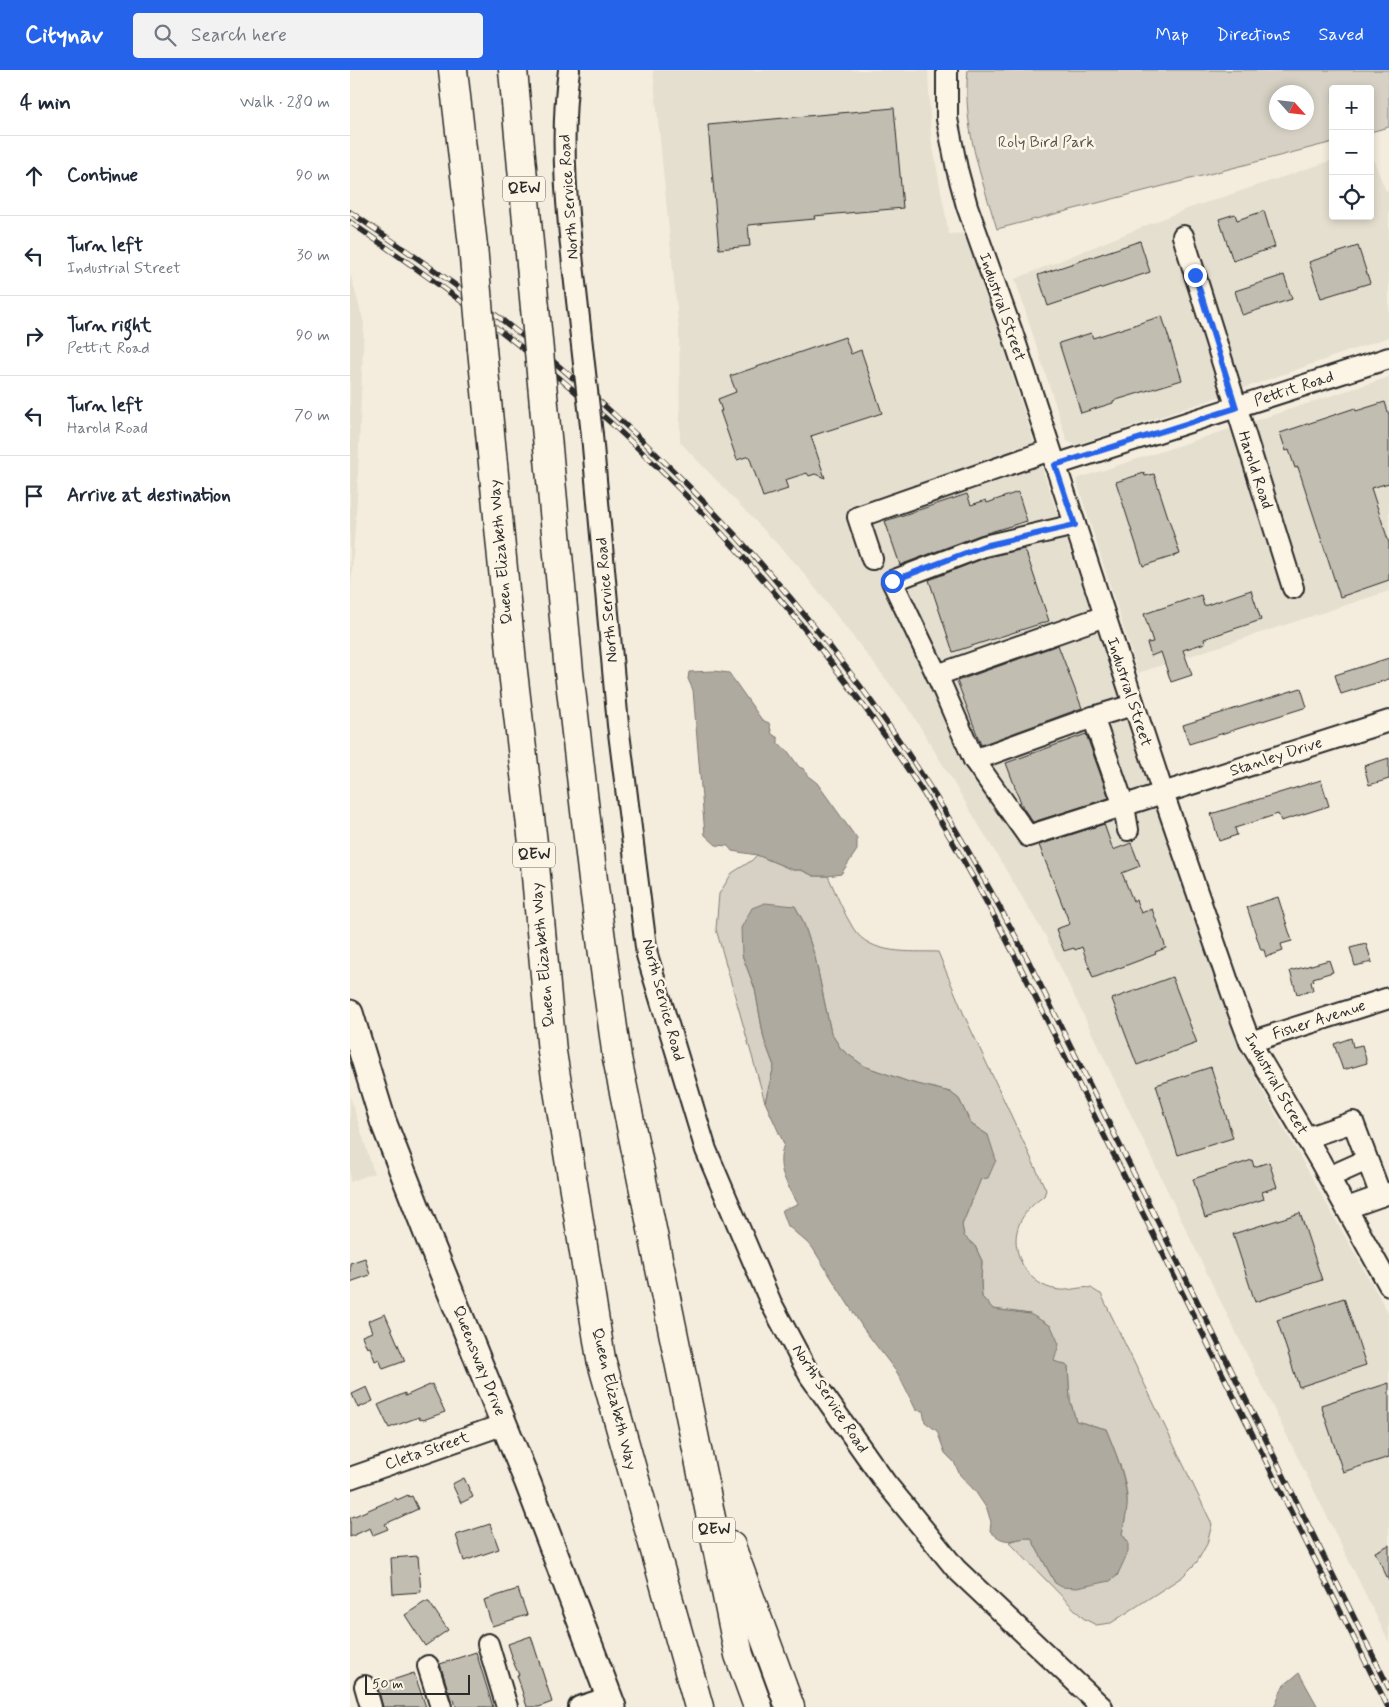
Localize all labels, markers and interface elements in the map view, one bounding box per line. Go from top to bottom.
search box [133,13,483,58]
text: Citynav [25,20,103,51]
icon: search [151,21,179,49]
text: Search here [191,23,287,48]
text: Map [1156,23,1189,47]
text: Directions [1217,23,1291,47]
text: Saved [1319,23,1364,47]
north arrow [1269,85,1314,130]
map controls [1329,85,1374,220]
button: + [1329,85,1374,130]
text: 4 min [20,89,71,117]
text: Walk · 280 m [240,92,330,113]
button: − [1329,130,1374,175]
park label: Roly Bird Park [998,132,1094,153]
street label: North Service Road [554,134,584,260]
icon: ahead [20,162,48,190]
text: Continue [67,163,138,188]
text: 90 m [296,165,330,186]
button: locate [1329,175,1374,220]
road number: QEW [503,176,545,202]
text: Turn left [67,233,143,258]
icon: left [20,242,48,270]
text: 30 m [297,245,330,266]
street label: Industrial Street [974,250,1031,365]
text: Industrial Street [67,258,181,279]
route end [1184,264,1207,287]
text: Turn right [67,313,151,338]
icon: right [20,322,48,350]
text: 90 m [296,325,330,346]
text: Pettit Road [67,338,150,359]
street label: Pettit Road [1251,366,1337,412]
text: Turn left [67,393,143,418]
icon: left [20,402,48,430]
text: 70 m [294,405,330,426]
text: Harold Road [67,418,148,439]
street label: Harold Road [1233,428,1277,512]
street label: Queen Elizabeth Way [484,479,518,625]
icon: arrive [20,482,48,510]
text: Arrive at destination [67,483,231,508]
street label: North Service Road [591,537,623,663]
route start [881,570,904,593]
street label: Industrial Street [1101,635,1157,750]
street label: Stanley Drive [1227,732,1325,782]
road number: QEW [513,842,555,868]
street label: Queen Elizabeth Way [526,882,560,1028]
street label: North Service Road [637,937,689,1063]
street label: Fisher Avenue [1270,995,1368,1045]
street label: Industrial Street [1239,1029,1313,1139]
street label: Queensway Drive [447,1303,511,1419]
street label: Queen Elizabeth Way [586,1326,642,1472]
street label: North Service Road [787,1341,873,1457]
street label: Cleta Street [382,1427,472,1475]
road number: QEW [693,1518,735,1542]
scale bar [365,1672,470,1695]
text: 50 m [372,1675,403,1693]

